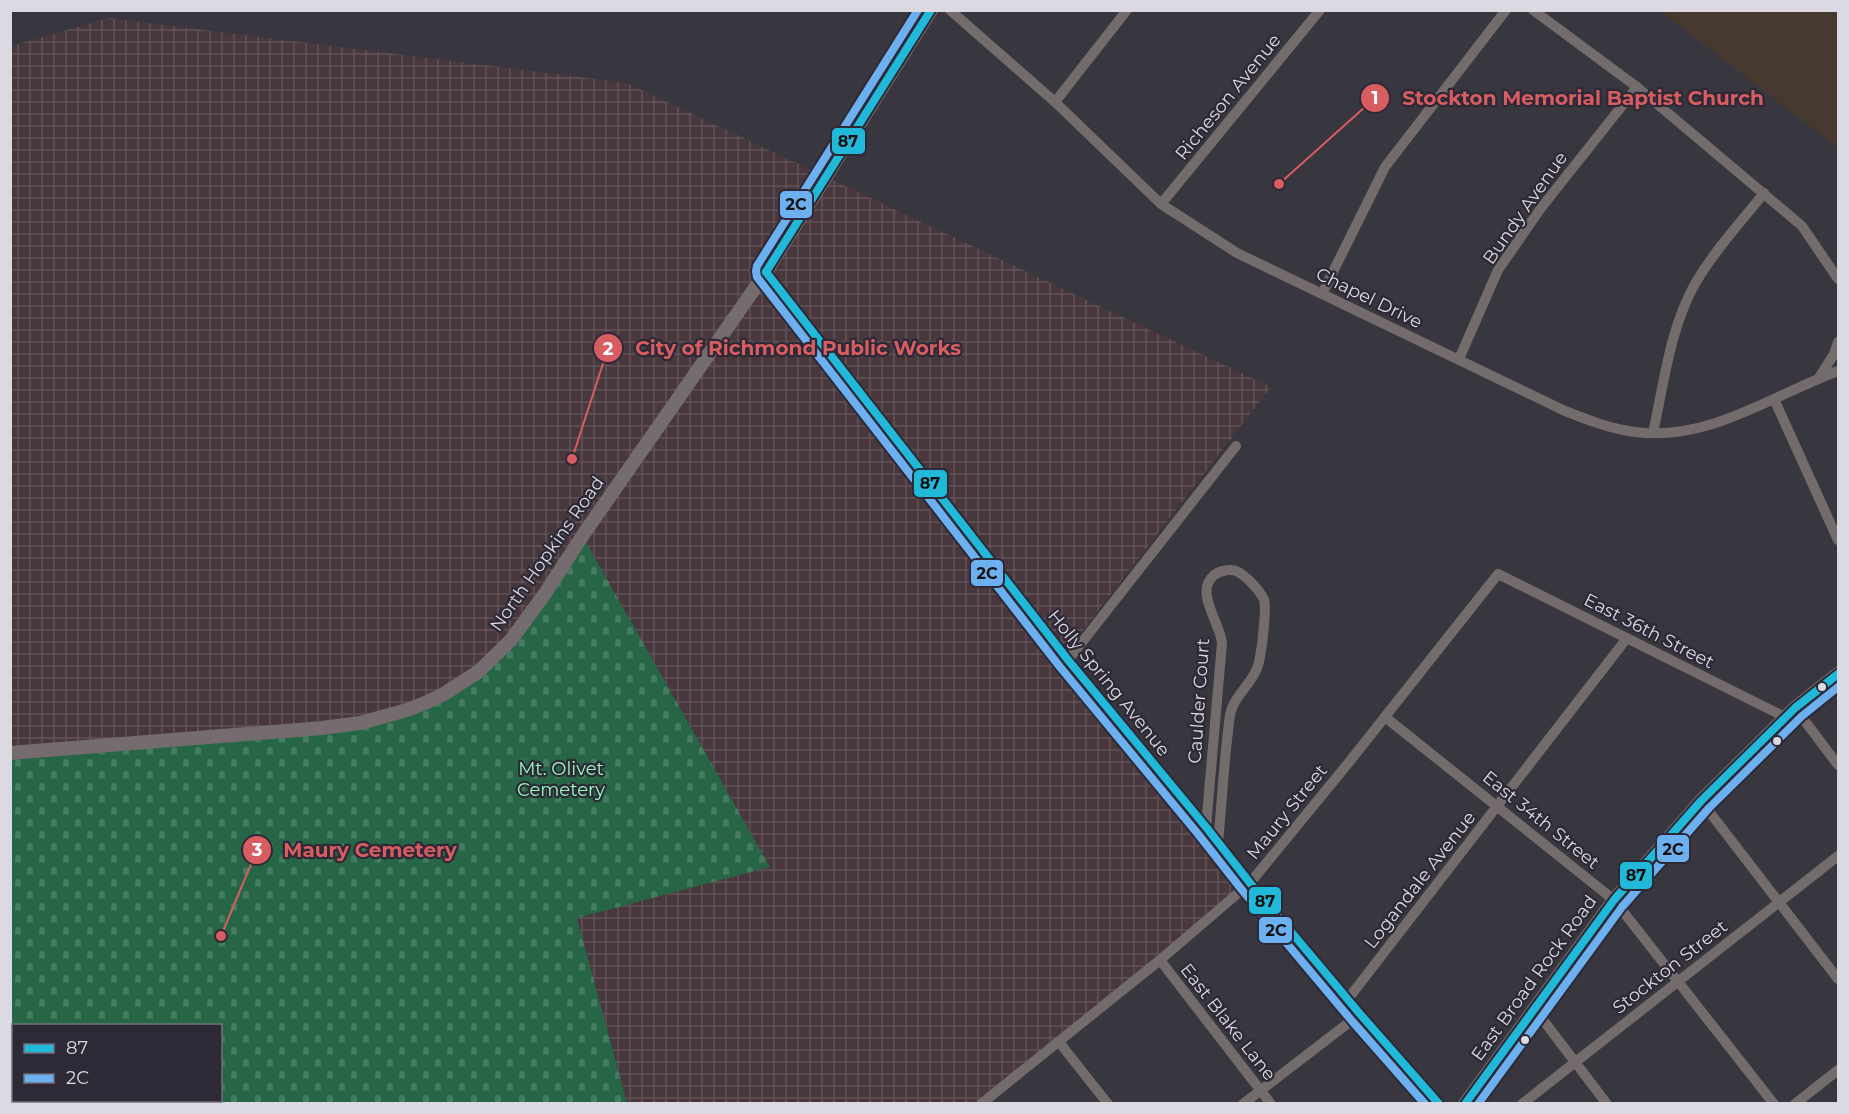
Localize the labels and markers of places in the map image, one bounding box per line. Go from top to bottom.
callout: Stockton Memorial Baptist Church [1360,79,1776,117]
callout: City of Richmond Public Works [593,329,972,367]
unlabelled marker [1816,681,1828,693]
unlabelled marker [1771,735,1783,747]
callout: Maury Cemetery [242,831,469,869]
unlabelled marker [1519,1034,1531,1046]

